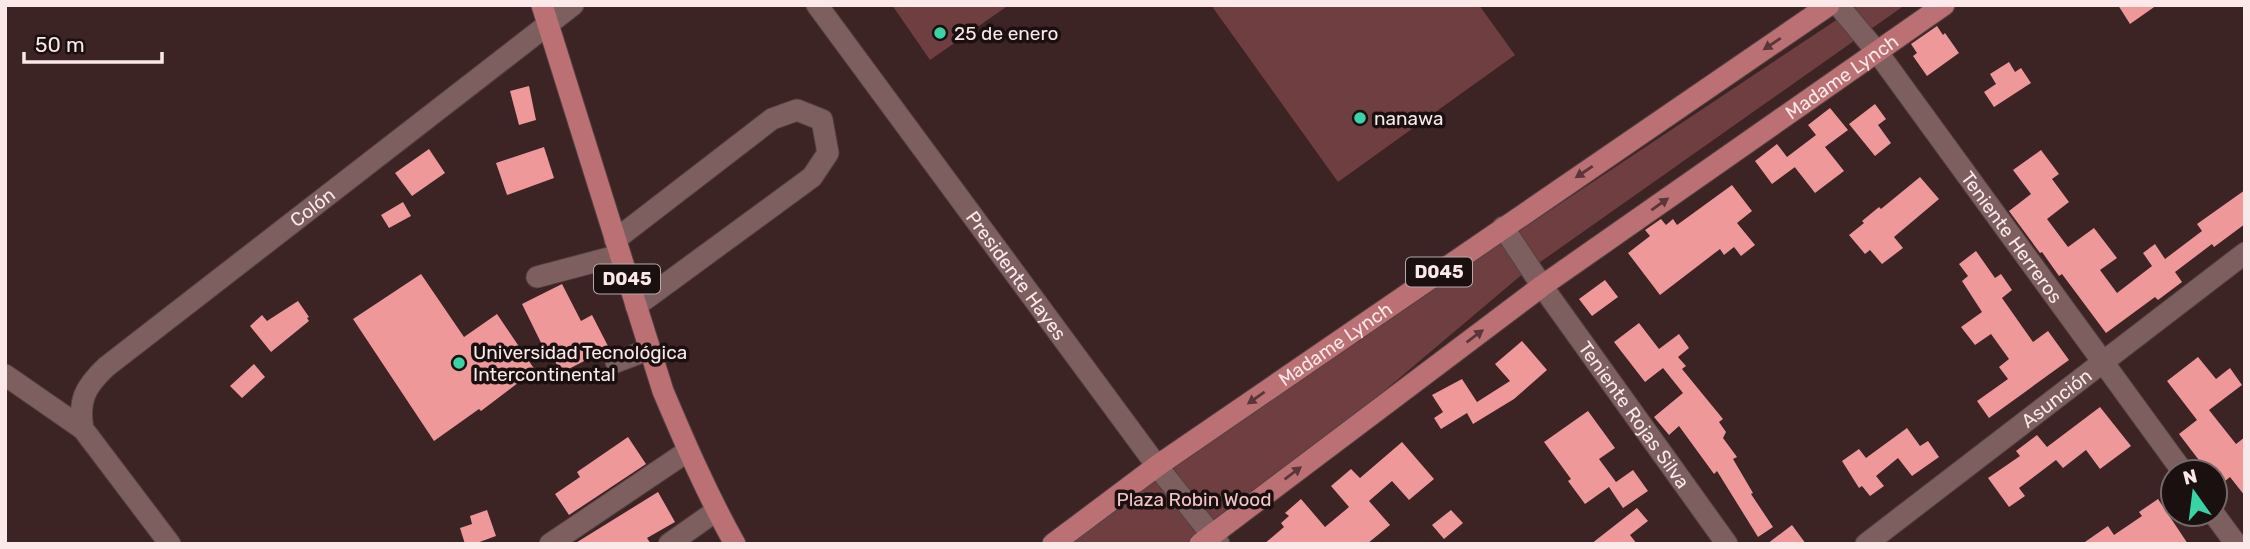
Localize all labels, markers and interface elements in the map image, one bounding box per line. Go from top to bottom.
scale bar [24,21,163,65]
place label: 25 de enero [954,22,1058,45]
marker: 25 de enero [932,25,948,41]
street label: Madame Lynch [1781,29,1903,124]
text: 50 m [35,32,85,57]
one-way arrow [1763,37,1782,50]
place label: nanawa [1374,107,1443,130]
marker: nanawa [1352,110,1368,126]
one-way arrow [1575,165,1594,178]
street label: Teniente Herreros [1956,167,2068,307]
street label: Colón [285,182,339,232]
one-way arrow [1651,197,1669,211]
street label: Presidente Hayes [961,206,1072,344]
road number: D045 [1406,258,1472,286]
road number: D045 [594,264,660,293]
street label: Madame Lynch [1274,297,1396,391]
one-way arrow [1466,330,1484,344]
street label: Teniente Rojas Silva [1574,337,1695,493]
place label: Universidad Tecnológica Intercontinental [473,341,687,386]
marker: Universidad Tecnológica Intercontinental [451,355,467,371]
street label: Asunción [2016,363,2096,432]
one-way arrow [1247,391,1265,405]
north arrow [2159,458,2229,528]
text: N [2181,464,2199,490]
one-way arrow [1284,466,1302,481]
park label: Plaza Robin Wood [1116,488,1272,511]

